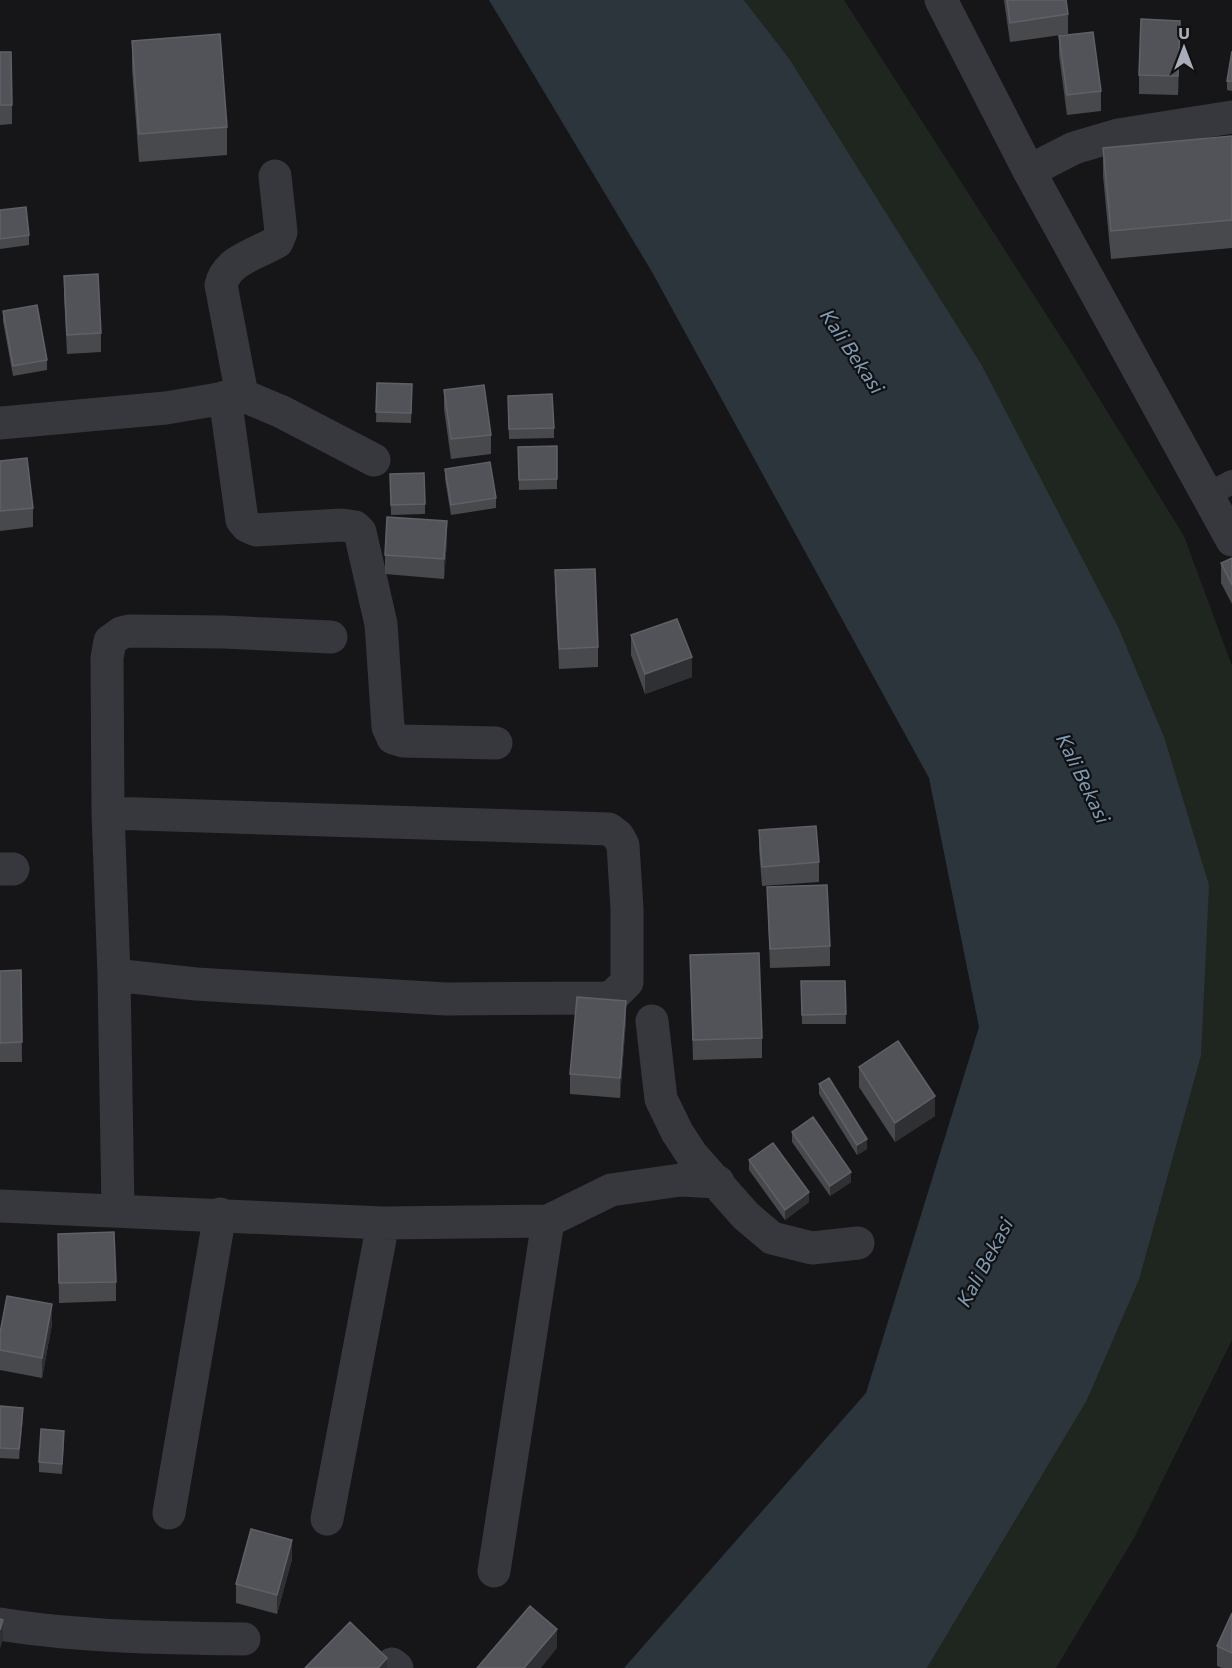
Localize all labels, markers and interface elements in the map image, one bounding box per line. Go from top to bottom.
north arrow [1154,18,1214,78]
text: U [1178,23,1190,42]
water label: Kali Bekasi [816,304,891,399]
water label: Kali Bekasi [1052,729,1116,828]
water label: Kali Bekasi [951,1213,1018,1310]

